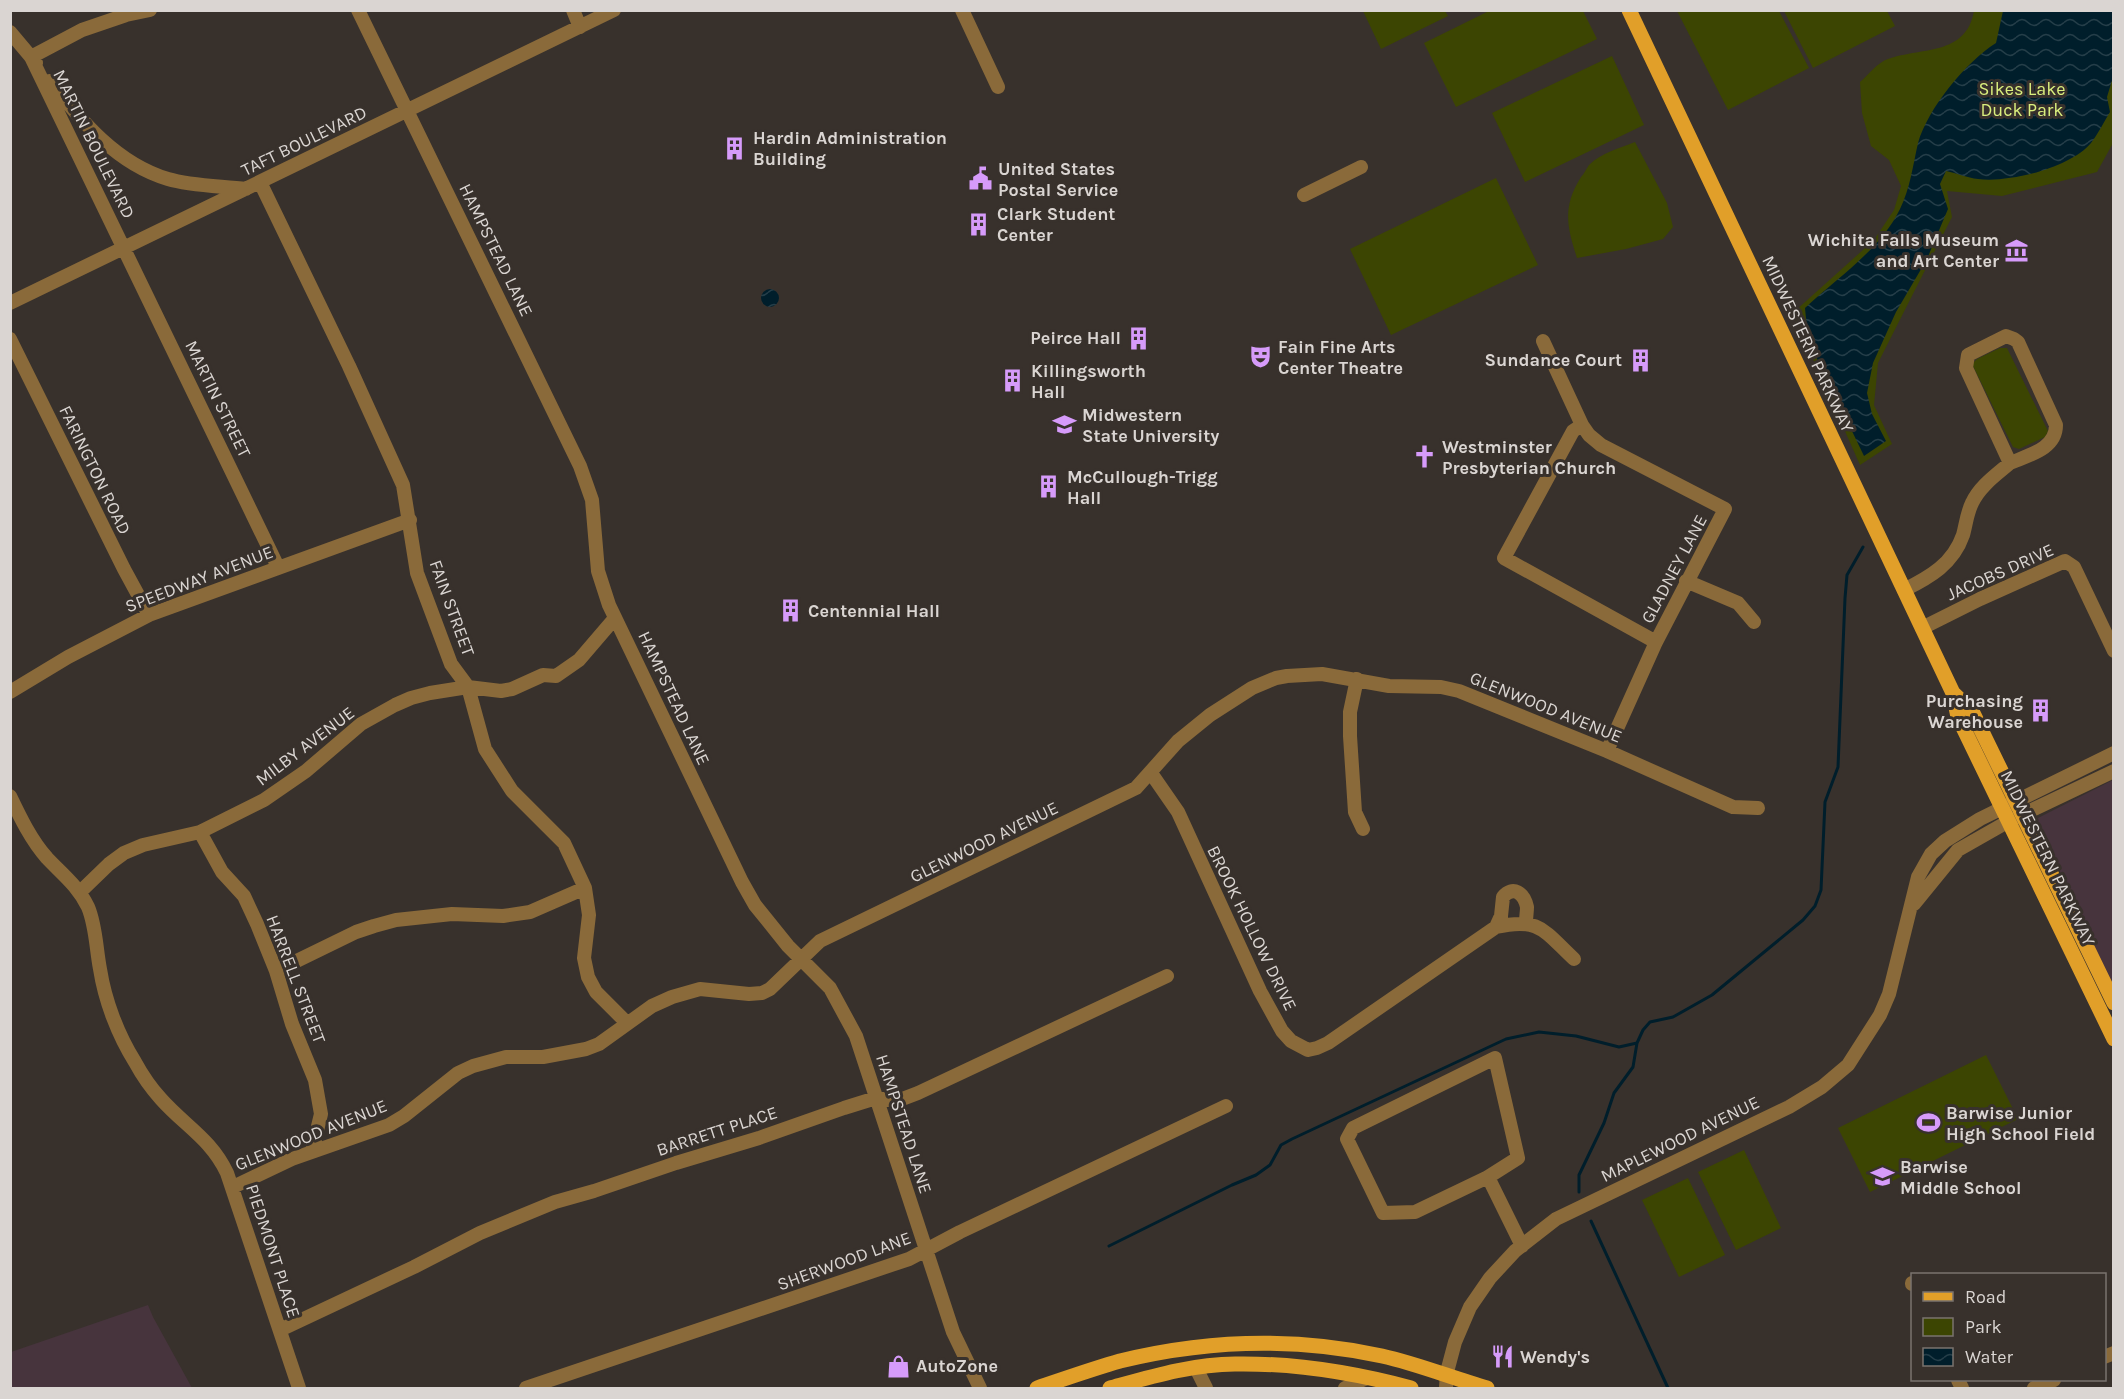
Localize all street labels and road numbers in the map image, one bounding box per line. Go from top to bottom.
street label: MARTIN BOULEVARD [48,66,140,222]
street label: TAFT BOULEVARD [238,101,370,181]
street label: HAMPSTEAD LANE [454,180,538,320]
street label: MIDWESTERN PARKWAY [1757,252,1859,436]
street label: MARTIN STREET [180,337,256,461]
street label: FARINGTON ROAD [54,402,136,538]
street label: GLADNEY LANE [1636,511,1712,627]
street label: JACOBS DRIVE [1943,539,2057,605]
street label: SPEEDWAY AVENUE [122,541,276,617]
street label: FAIN STREET [424,557,480,659]
street label: HAMPSTEAD LANE [633,628,715,768]
street label: GLENWOOD AVENUE [1467,666,1625,748]
street label: MILBY AVENUE [251,702,359,790]
street label: MIDWESTERN PARKWAY [1996,767,2100,950]
street label: GLENWOOD AVENUE [906,797,1062,887]
street label: BROOK HOLLOW DRIVE [1202,842,1302,1014]
street label: HARRELL STREET [261,912,331,1046]
street label: HAMPSTEAD LANE [871,1052,937,1196]
street label: MAPLEWOOD AVENUE [1597,1091,1763,1187]
street label: GLENWOOD AVENUE [232,1094,390,1176]
street label: BARRETT PLACE [654,1101,780,1161]
street label: PIEDMONT PLACE [241,1181,305,1321]
street label: SHERWOOD LANE [774,1227,914,1295]

